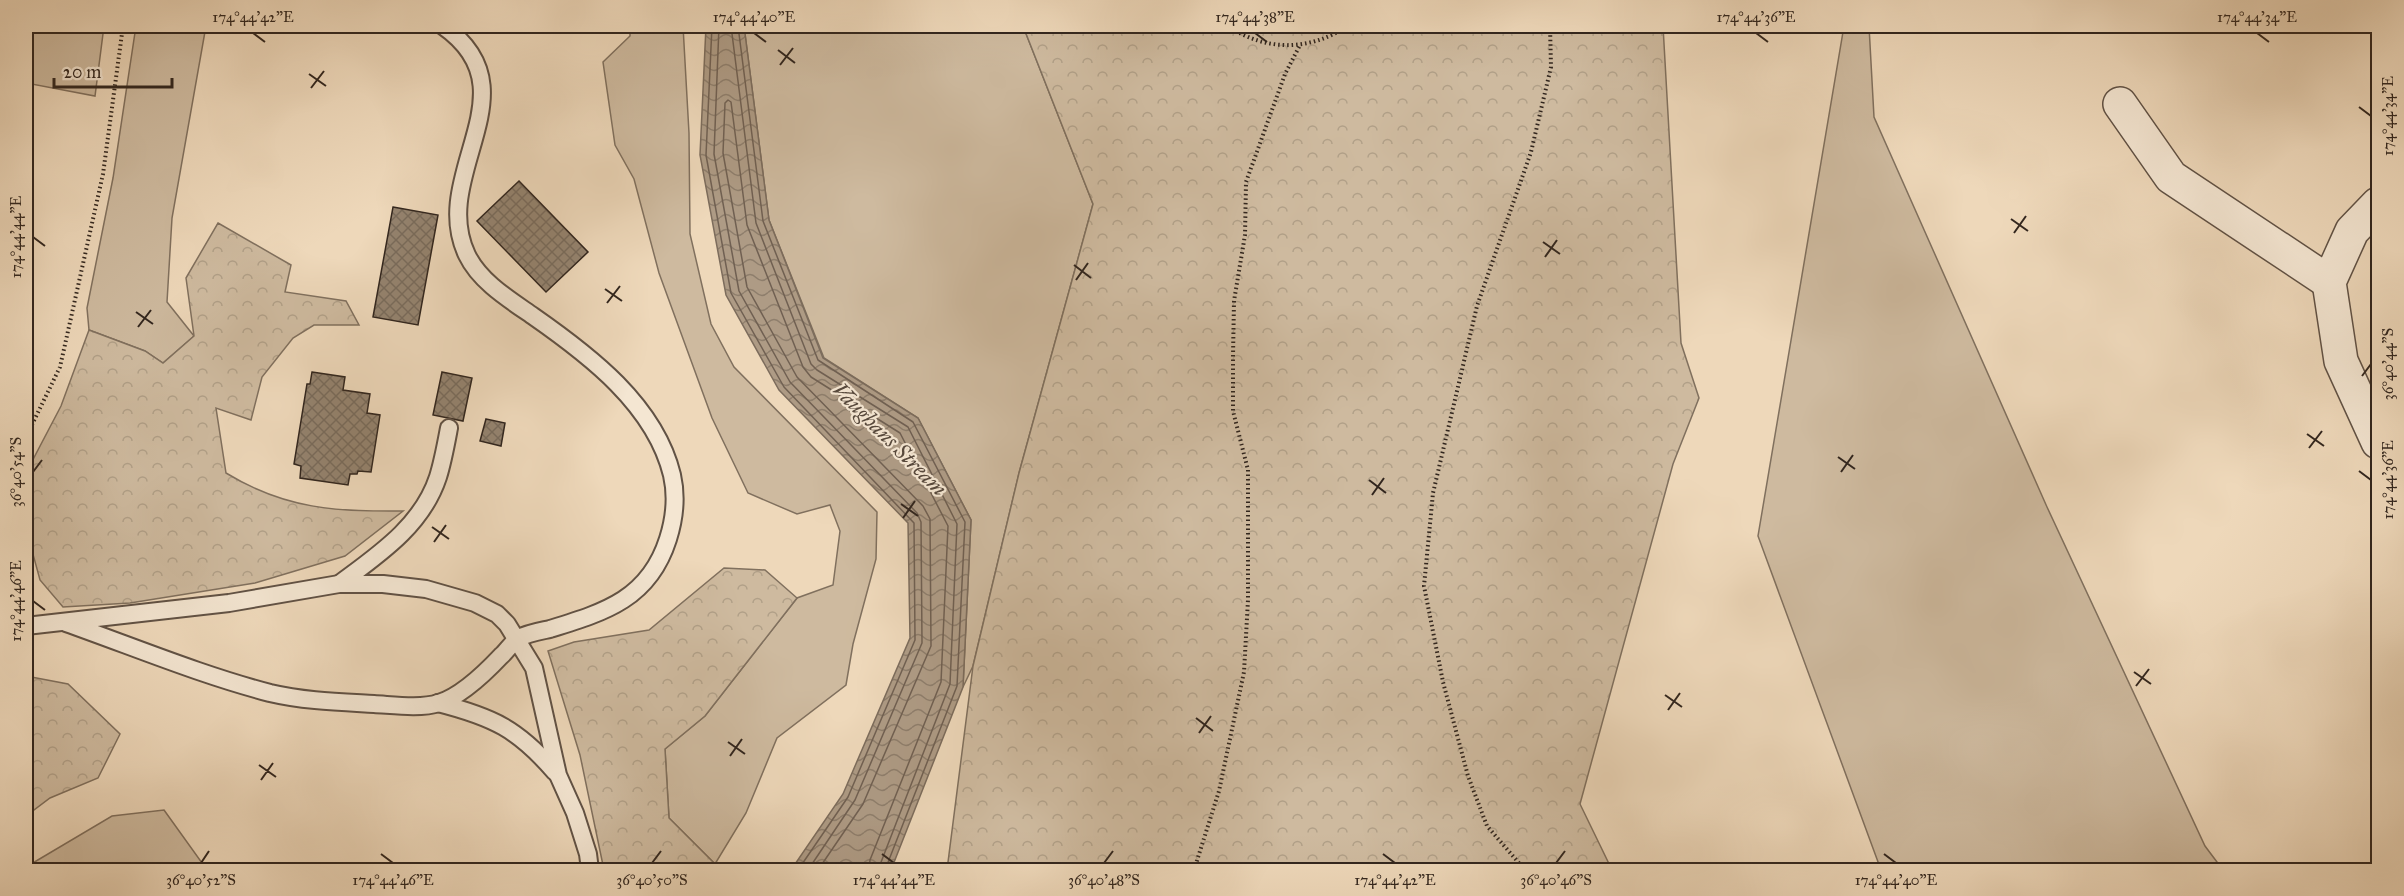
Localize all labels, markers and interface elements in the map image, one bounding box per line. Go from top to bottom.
text: 174°44'42"E [212,8,294,26]
text: 174°44'40"E [713,8,796,26]
text: 174°44'38"E [1215,8,1295,26]
text: 174°44'36"E [1716,8,1796,26]
text: 174°44'34"E [2217,8,2297,26]
scale bar [54,51,172,89]
text: 20 m [63,61,101,83]
text: 174°44'34"E [2379,76,2397,156]
text: 174°44'44"E [7,196,25,278]
text: 36°40'44"S [2379,328,2397,400]
water label: Vaughans Stream [827,376,953,502]
text: 36°40'54"S [7,437,25,507]
text: 174°44'36"E [2379,440,2397,520]
text: 174°44'46"E [7,560,25,642]
text: 36°40'52"S [166,871,236,889]
text: 174°44'46"E [352,871,434,889]
text: 36°40'50"S [616,871,688,889]
text: 174°44'44"E [853,871,935,889]
text: 36°40'48"S [1068,871,1140,889]
text: 174°44'42"E [1354,871,1436,889]
text: 36°40'46"S [1520,871,1592,889]
text: 174°44'40"E [1855,871,1938,889]

